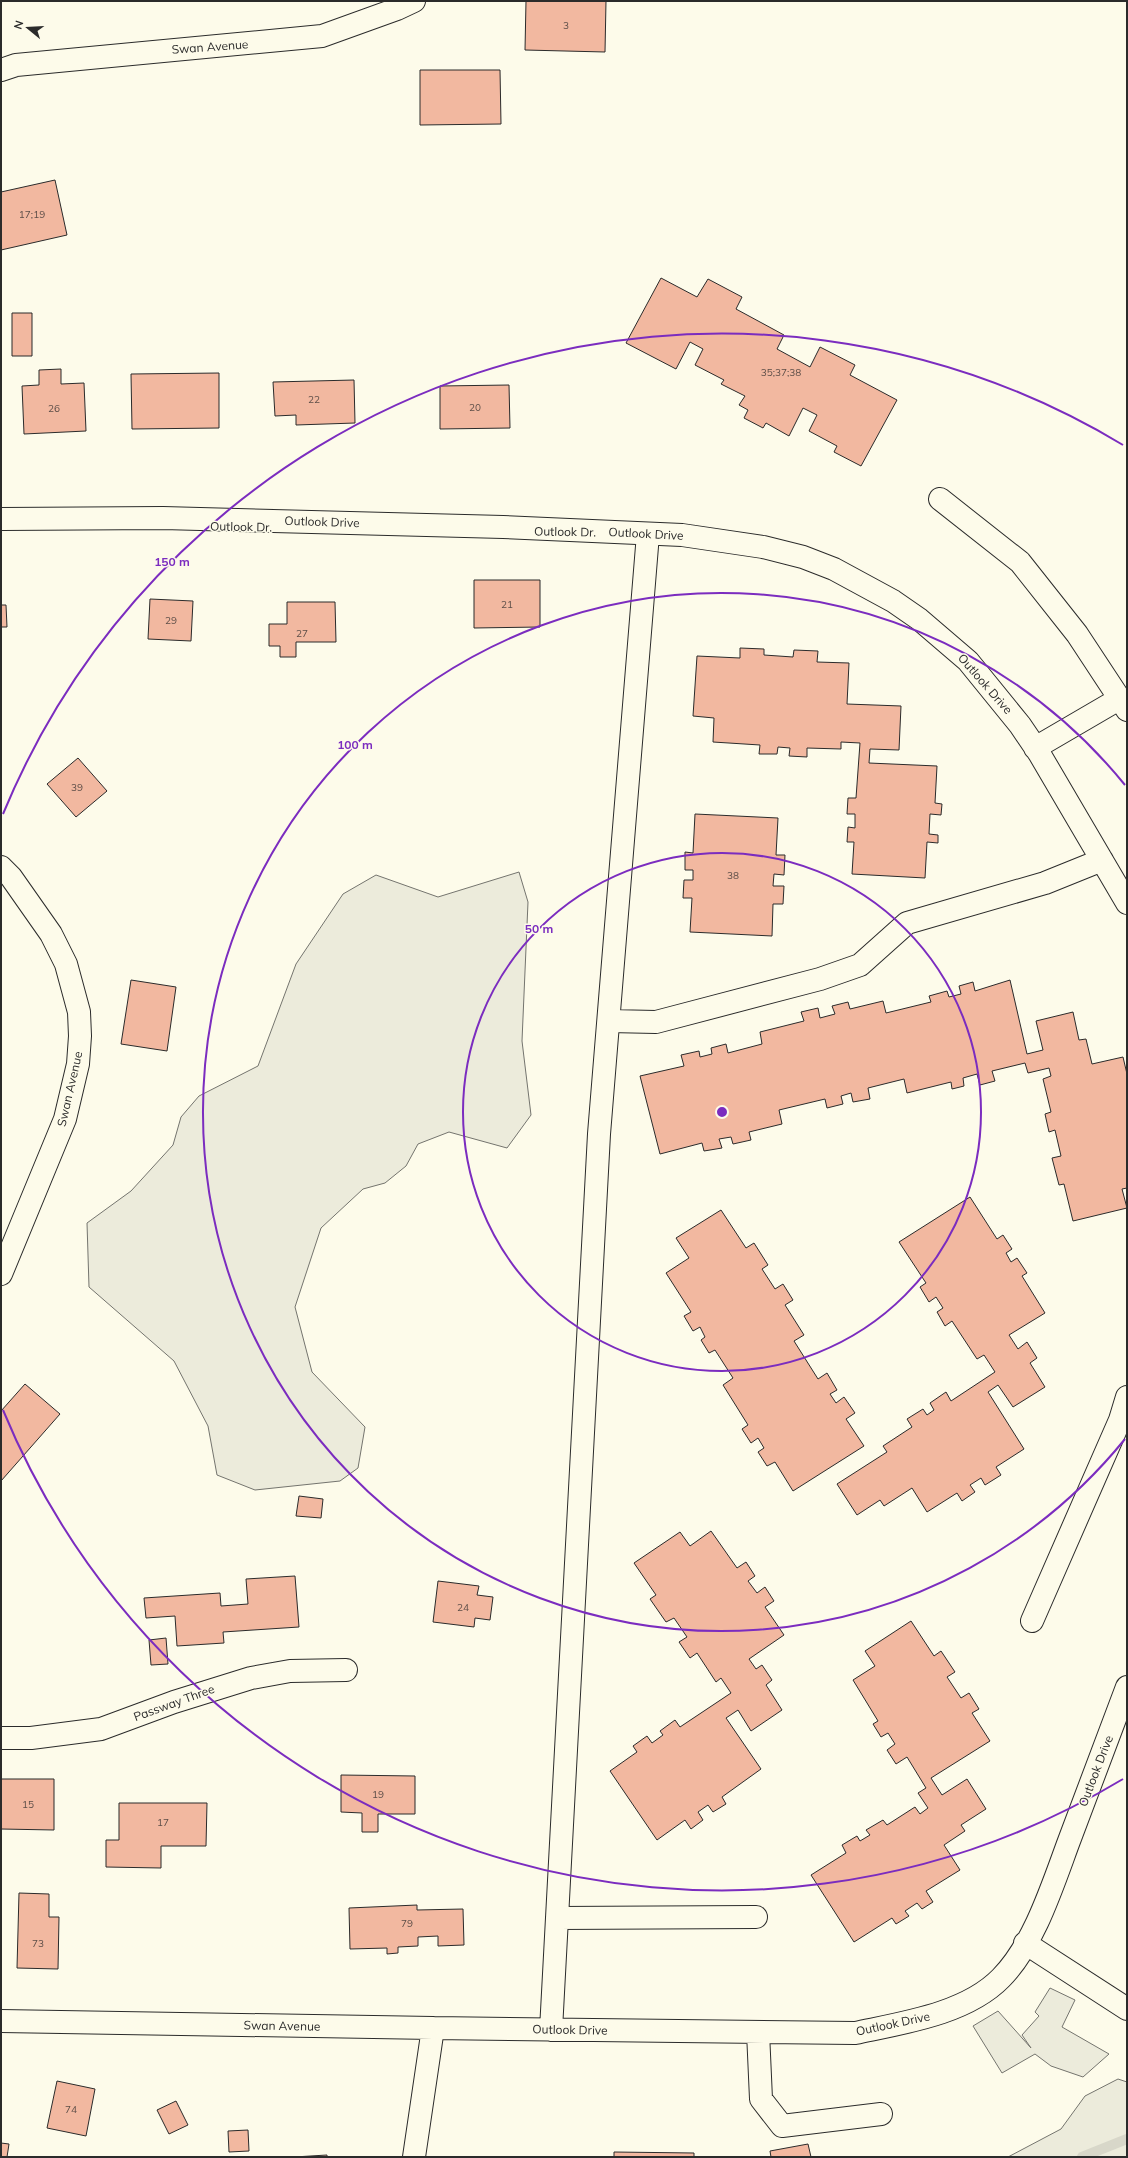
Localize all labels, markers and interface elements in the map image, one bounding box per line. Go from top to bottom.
north arrow [8,8,48,48]
text: N [11,19,26,31]
house number: 3 [563,19,569,32]
street label: Swan Avenue [171,36,249,57]
house number: 17;19 [19,208,45,221]
house number: 35;37;38 [761,366,801,379]
house number: 22 [308,393,320,406]
house number: 20 [469,401,481,414]
house number: 26 [48,402,60,415]
street label: Outlook Drive [284,513,360,530]
street label: Outlook Dr. [210,518,272,535]
street label: Outlook Dr. [534,523,596,540]
street label: Outlook Drive [608,524,684,543]
text: 150 m [154,554,190,569]
house number: 21 [501,598,513,611]
house number: 29 [165,614,177,627]
house number: 27 [296,627,308,640]
street label: Outlook Drive [955,650,1016,717]
text: 100 m [337,737,373,752]
house number: 39 [71,781,83,794]
house number: 38 [727,869,739,882]
text: 50 m [525,921,553,936]
street label: Swan Avenue [54,1050,85,1128]
centre of rings [715,1105,729,1119]
house number: 24 [457,1601,469,1614]
street label: Passway Three [131,1681,216,1724]
street label: Outlook Drive [1075,1733,1116,1809]
house number: 19 [372,1788,384,1801]
house number: 15 [22,1798,34,1811]
house number: 17 [157,1816,169,1829]
house number: 79 [401,1917,413,1930]
house number: 73 [32,1937,44,1950]
street label: Outlook Drive [855,2008,931,2039]
street label: Swan Avenue [243,2017,321,2034]
street label: Outlook Drive [532,2021,608,2038]
house number: 74 [65,2103,77,2116]

